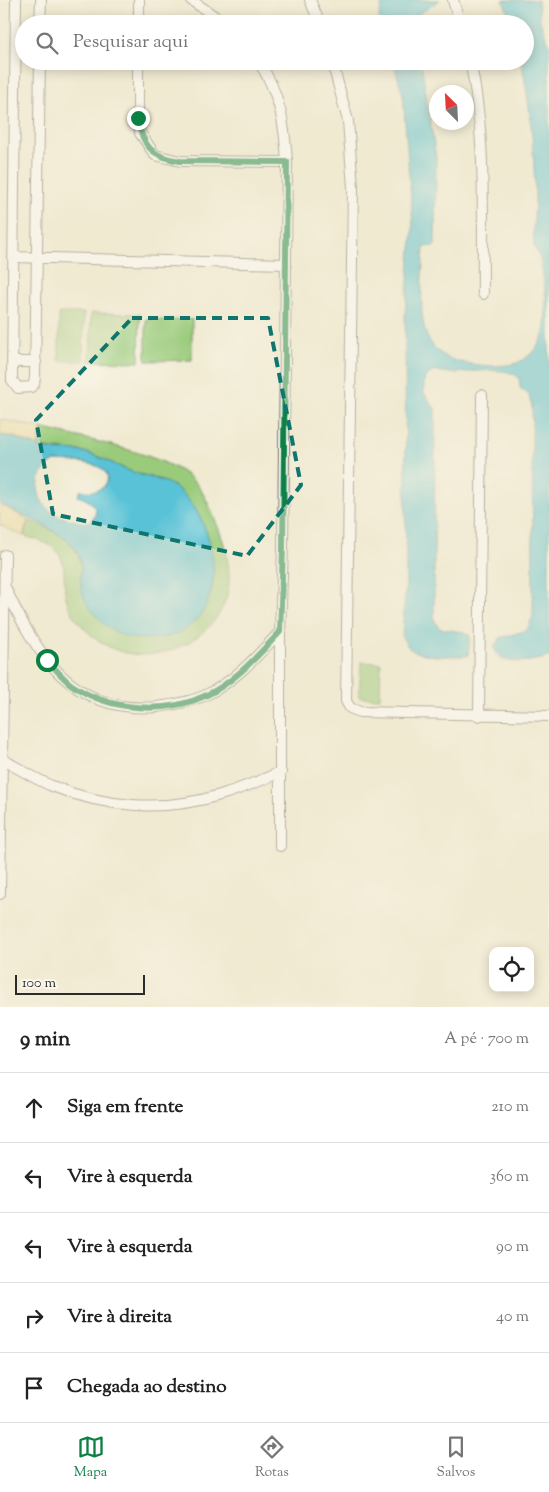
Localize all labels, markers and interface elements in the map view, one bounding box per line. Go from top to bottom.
search box [15,15,534,70]
icon: search [33,29,61,57]
text: Pesquisar aqui [73,29,188,56]
north arrow [429,85,474,130]
route end [127,107,150,130]
route start [36,649,59,672]
map controls [489,947,534,992]
button: locate [489,947,534,992]
scale bar [15,972,145,995]
text: 100 m [22,974,56,994]
text: 9 min [20,1025,70,1055]
text: A pé · 700 m [444,1028,529,1051]
icon: ahead [20,1094,48,1122]
text: Siga em frente [67,1094,183,1121]
text: 210 m [491,1096,529,1119]
icon: left [20,1164,48,1192]
text: Vire à esquerda [67,1164,193,1191]
text: 360 m [490,1166,529,1189]
icon: left [20,1234,48,1262]
text: Vire à esquerda [67,1234,193,1261]
text: 90 m [496,1236,529,1259]
icon: right [20,1304,48,1332]
text: Vire à direita [67,1304,172,1331]
text: 40 m [496,1306,529,1329]
icon: arrive [20,1374,48,1402]
text: Chegada ao destino [67,1374,227,1401]
tab: Mapa [74,1433,107,1483]
tab: Rotas [255,1433,289,1483]
tab: Salvos [437,1433,475,1483]

